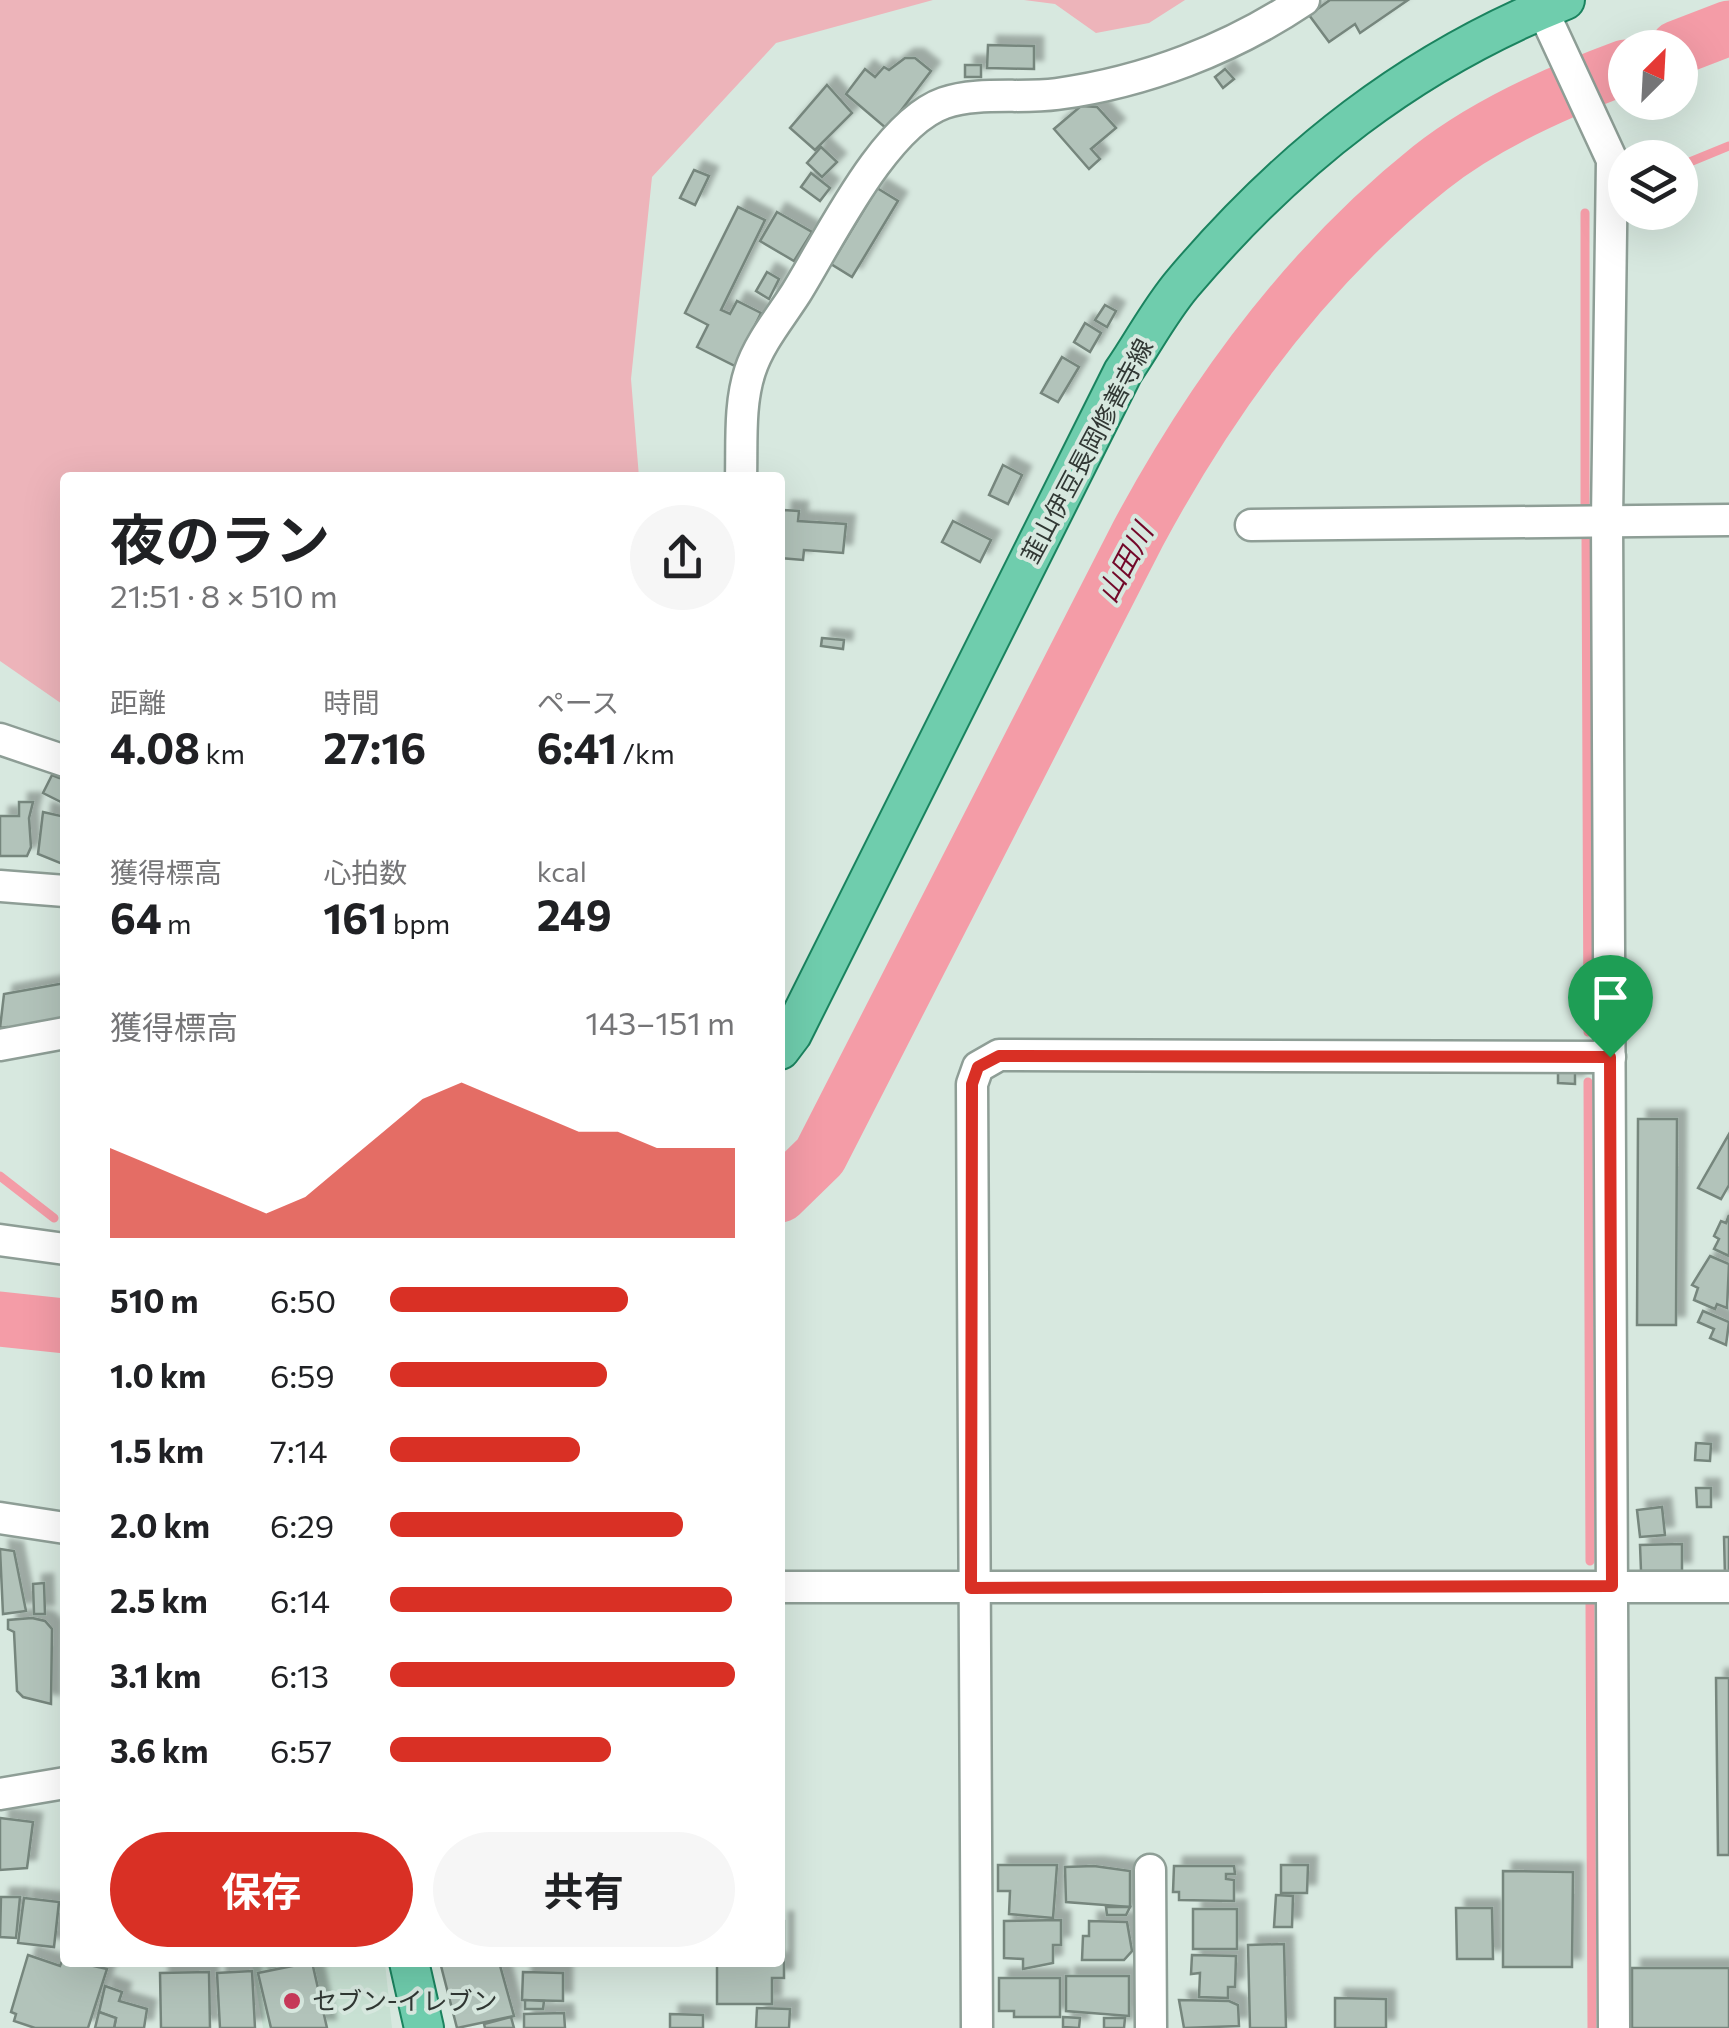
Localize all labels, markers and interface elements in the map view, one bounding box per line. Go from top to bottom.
north arrow [1608,30,1698,120]
map controls [1608,30,1698,230]
button: layers [1608,140,1698,230]
street label: 韮山伊豆長岡修善寺線 [1014,333,1158,568]
text: 夜のラン [110,504,330,571]
button: share [630,505,735,610]
water label: 山田川 [1089,515,1160,608]
text: 21:51 · 8 × 510 m [110,575,338,615]
text: 距離 [110,685,166,719]
text: 時間 [323,685,379,719]
text: ペース [537,685,619,719]
text: 4.08 [110,721,200,773]
text: 27:16 [323,721,426,773]
text: 6:41 [537,721,617,773]
text: km [200,736,245,770]
text: /km [617,736,675,770]
text: kcal [537,854,587,888]
text: 獲得標高 [110,855,222,889]
text: 心拍数 [323,855,407,889]
text: 249 [537,888,612,940]
text: 64 [110,891,162,943]
text: 161 [323,891,387,943]
text: m [162,906,191,940]
text: bpm [387,906,450,940]
pin [1568,955,1653,1058]
icon: arrive [1583,970,1638,1025]
text: 143–151 m [585,1002,735,1042]
text: 獲得標高 [110,1006,238,1046]
text: 510 m [110,1280,198,1320]
text: 6:50 [270,1280,336,1320]
text: 1.0 km [110,1355,206,1395]
text: 6:59 [270,1355,335,1395]
text: 1.5 km [110,1430,204,1470]
text: 7:14 [270,1430,327,1470]
text: 2.0 km [110,1505,210,1545]
text: 6:29 [270,1505,334,1545]
text: 2.5 km [110,1580,208,1620]
text: 6:14 [270,1580,330,1620]
text: 3.1 km [110,1655,201,1695]
text: 6:13 [270,1655,329,1695]
text: 3.6 km [110,1730,208,1770]
text: 6:57 [270,1730,332,1770]
button: 保存 [110,1832,413,1947]
button: 共有 [433,1832,735,1947]
place label: セブン-イレブン [312,1985,498,2015]
marker: セブン-イレブン [281,1990,303,2012]

